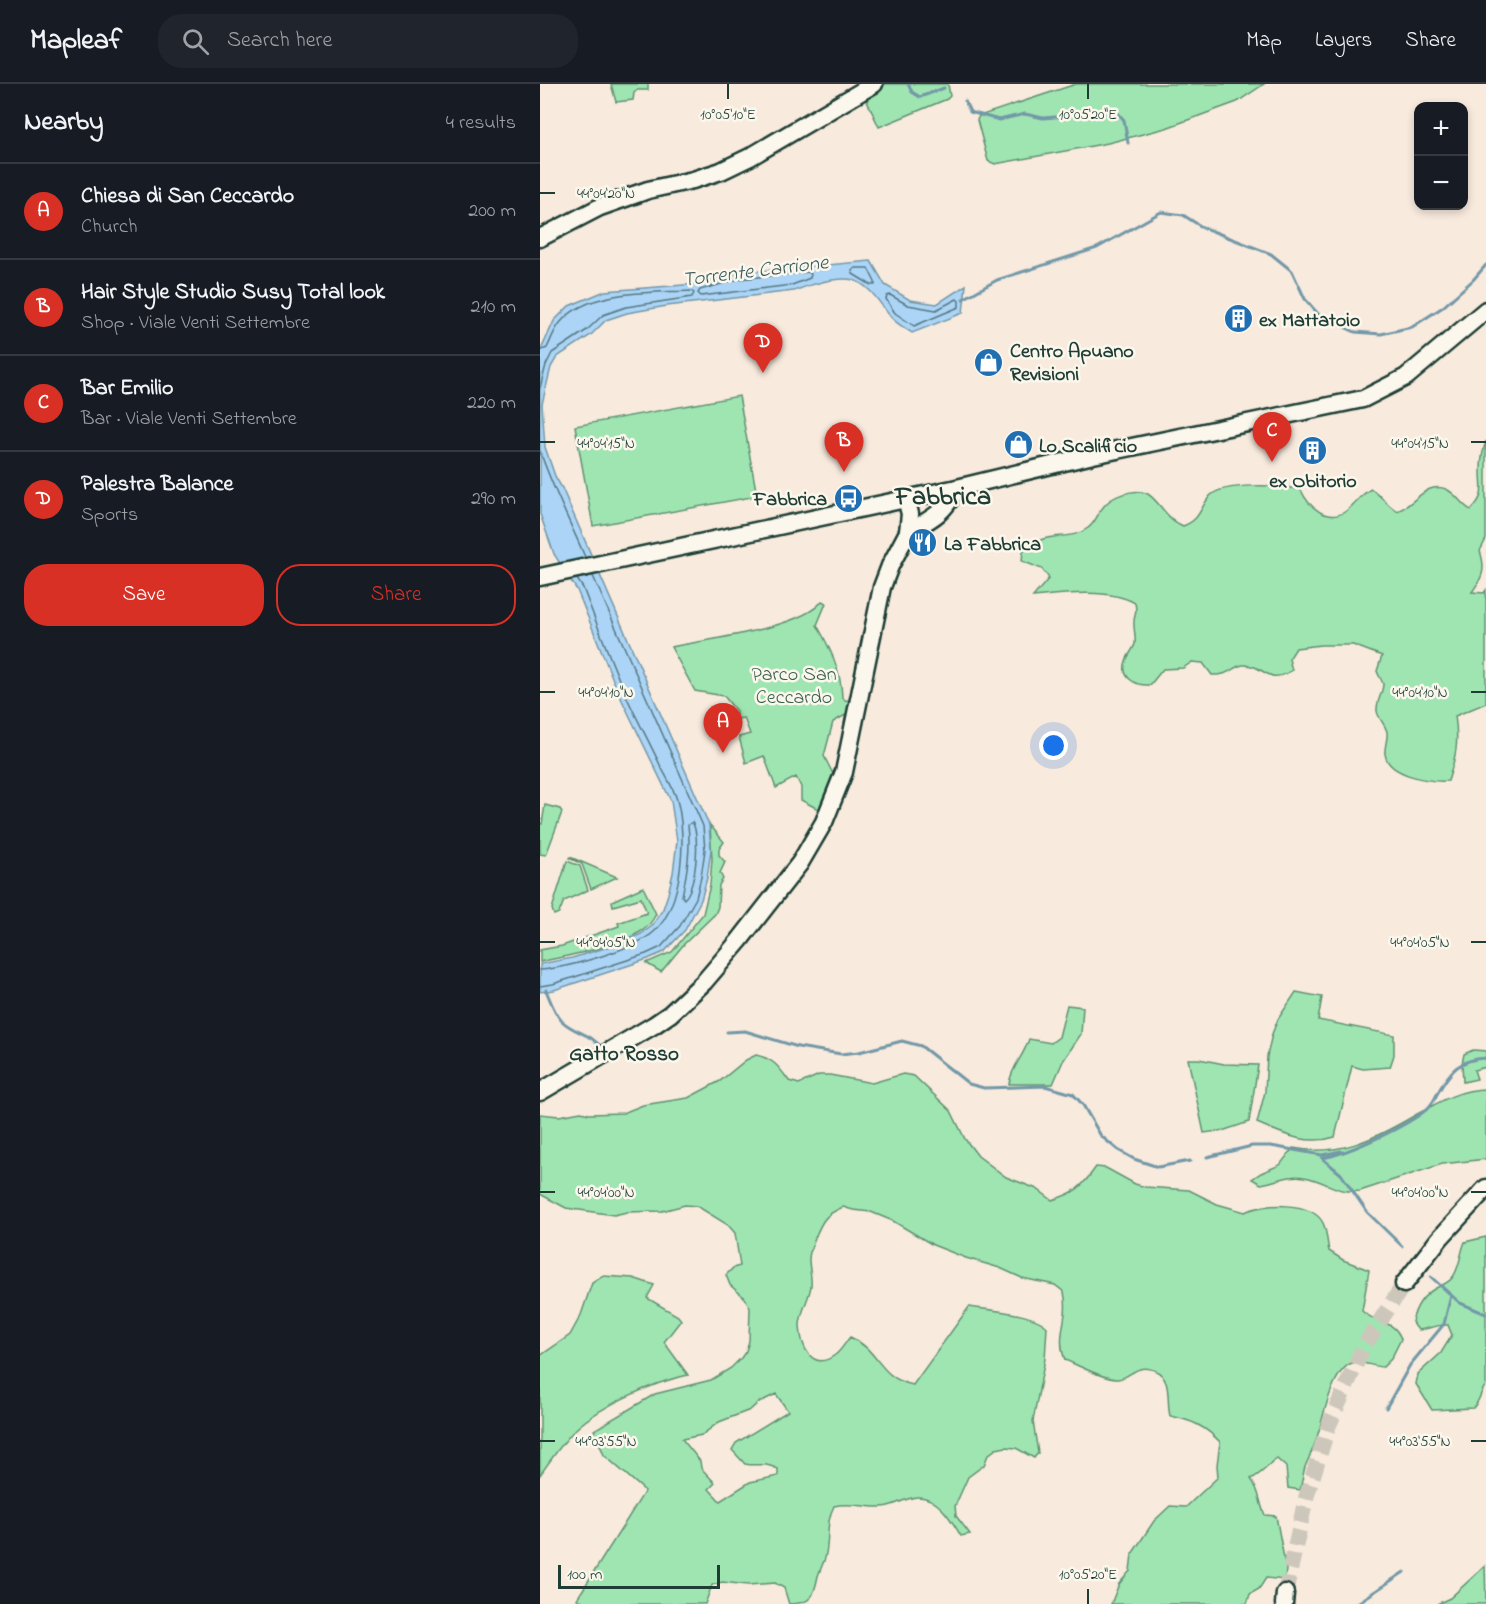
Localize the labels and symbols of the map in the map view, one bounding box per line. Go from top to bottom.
text: 10°05'10"E [700,104,756,126]
text: 10°05'20"E [1059,104,1117,126]
text: 44°04'20"N [577,183,635,205]
water label: Torrente Carrione [680,248,832,296]
building icon: ex Mattatoio [1222,303,1254,335]
place label: ex Mattatoio [1259,307,1360,336]
pin: D [744,324,782,373]
place label: Centro Apuano Revisioni [1010,338,1134,390]
shop icon: Centro Apuano Revisioni [973,346,1005,378]
pin: C [1252,412,1292,462]
pin: B [824,422,864,472]
shop icon: Lo Scalificio [1002,429,1034,461]
text: 44°04'15"N [577,433,635,455]
place label: Lo Scalificio [1039,433,1137,462]
text: 44°04'15"N [1391,433,1449,455]
building icon: ex Obitorio [1297,434,1329,466]
place label: ex Obitorio [1269,468,1357,497]
district label: Fabbrica [893,479,991,517]
bus stop icon: Fabbrica [832,482,864,514]
place label: Fabbrica [752,486,827,515]
restaurant icon: La Fabbrica [907,527,939,559]
place label: La Fabbrica [944,531,1041,560]
park label: Parco San Ceccardo [751,661,837,713]
text: 44°04'10"N [578,682,634,704]
text: 44°04'10"N [1392,682,1448,704]
pin: A [704,704,742,753]
your location [1039,731,1068,760]
text: 44°04'05"N [576,932,636,954]
text: 44°04'05"N [1390,932,1450,954]
district label: Gatto Rosso [569,1040,679,1070]
text: 44°04'00"N [577,1182,635,1204]
text: 44°04'00"N [1391,1182,1449,1204]
text: 44°03'55"N [575,1431,637,1453]
text: 44°03'55"N [1389,1431,1451,1453]
scale bar [558,1562,720,1590]
text: 10°05'20"E [1059,1564,1117,1586]

